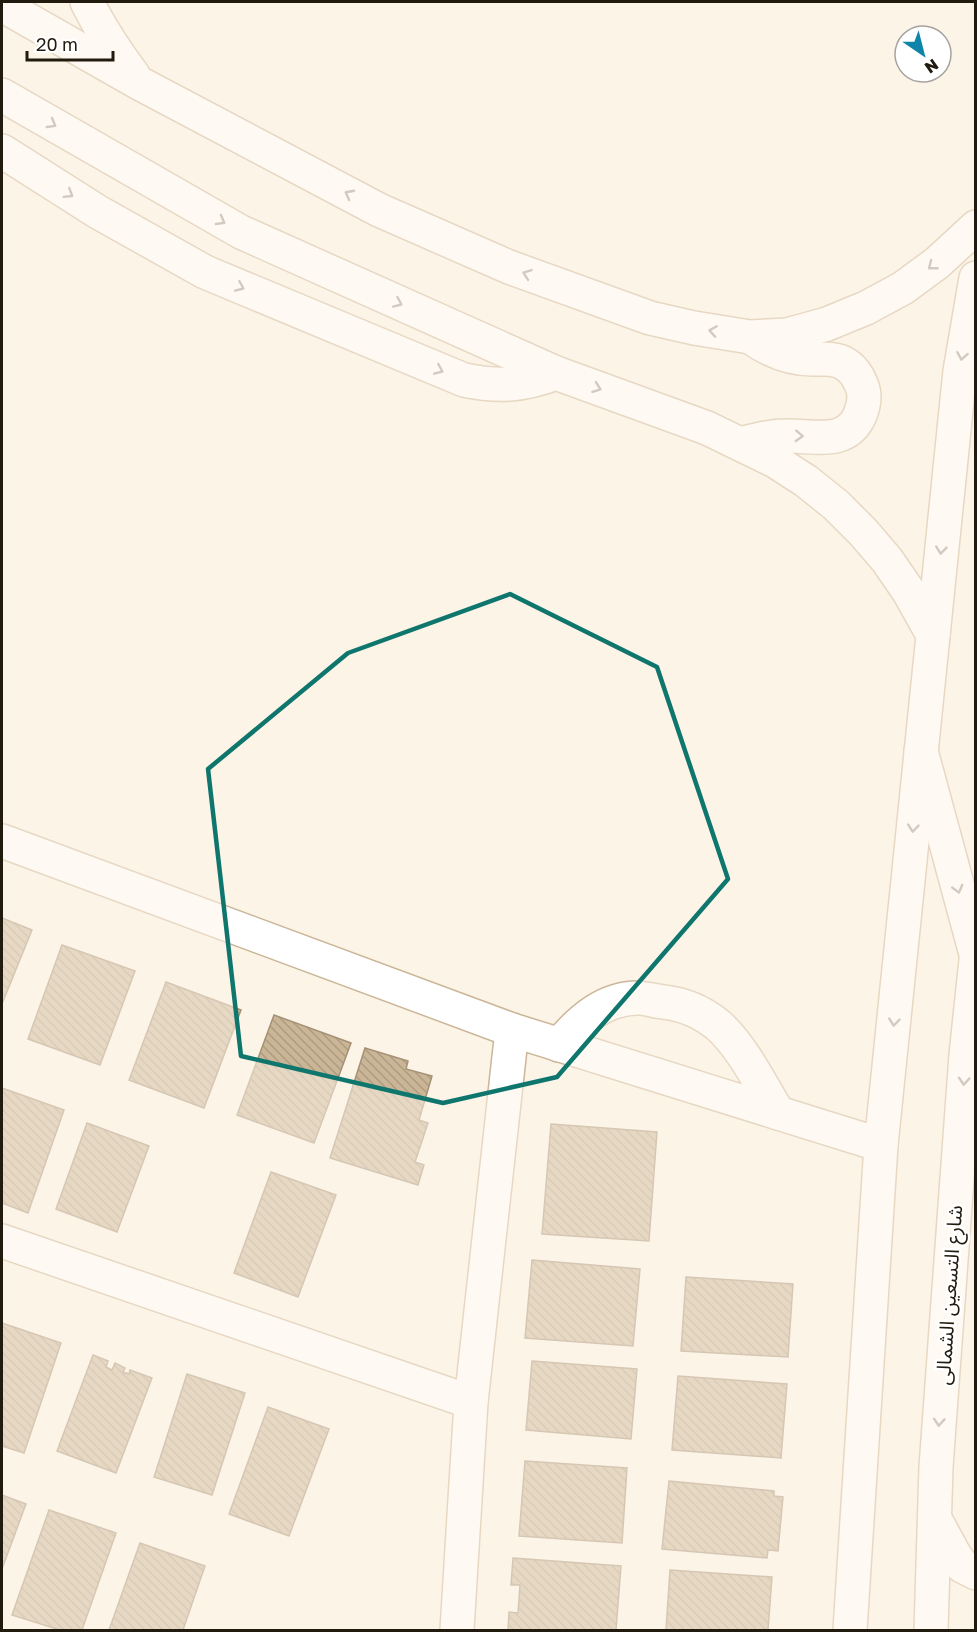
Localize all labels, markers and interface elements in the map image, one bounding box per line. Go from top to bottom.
scale bar [27,24,112,62]
north arrow [893,24,953,84]
text: 20 m [36,33,78,55]
text: N [921,55,942,78]
one-way arrow [46,117,56,128]
one-way arrow [63,186,73,198]
one-way arrow [345,190,355,201]
one-way arrow [215,214,225,225]
one-way arrow [928,258,939,269]
one-way arrow [522,268,533,281]
one-way arrow [233,280,244,292]
one-way arrow [392,295,403,307]
one-way arrow [708,325,718,338]
one-way arrow [956,351,969,361]
one-way arrow [433,362,444,374]
one-way arrow [591,380,602,393]
one-way arrow [794,430,803,443]
one-way arrow [935,546,948,555]
one-way arrow [907,823,920,832]
one-way arrow [951,883,963,894]
one-way arrow [888,1017,901,1026]
one-way arrow [957,1077,970,1086]
street label: شارع التسعين الشمالى [930,1204,970,1386]
one-way arrow [933,1418,946,1427]

